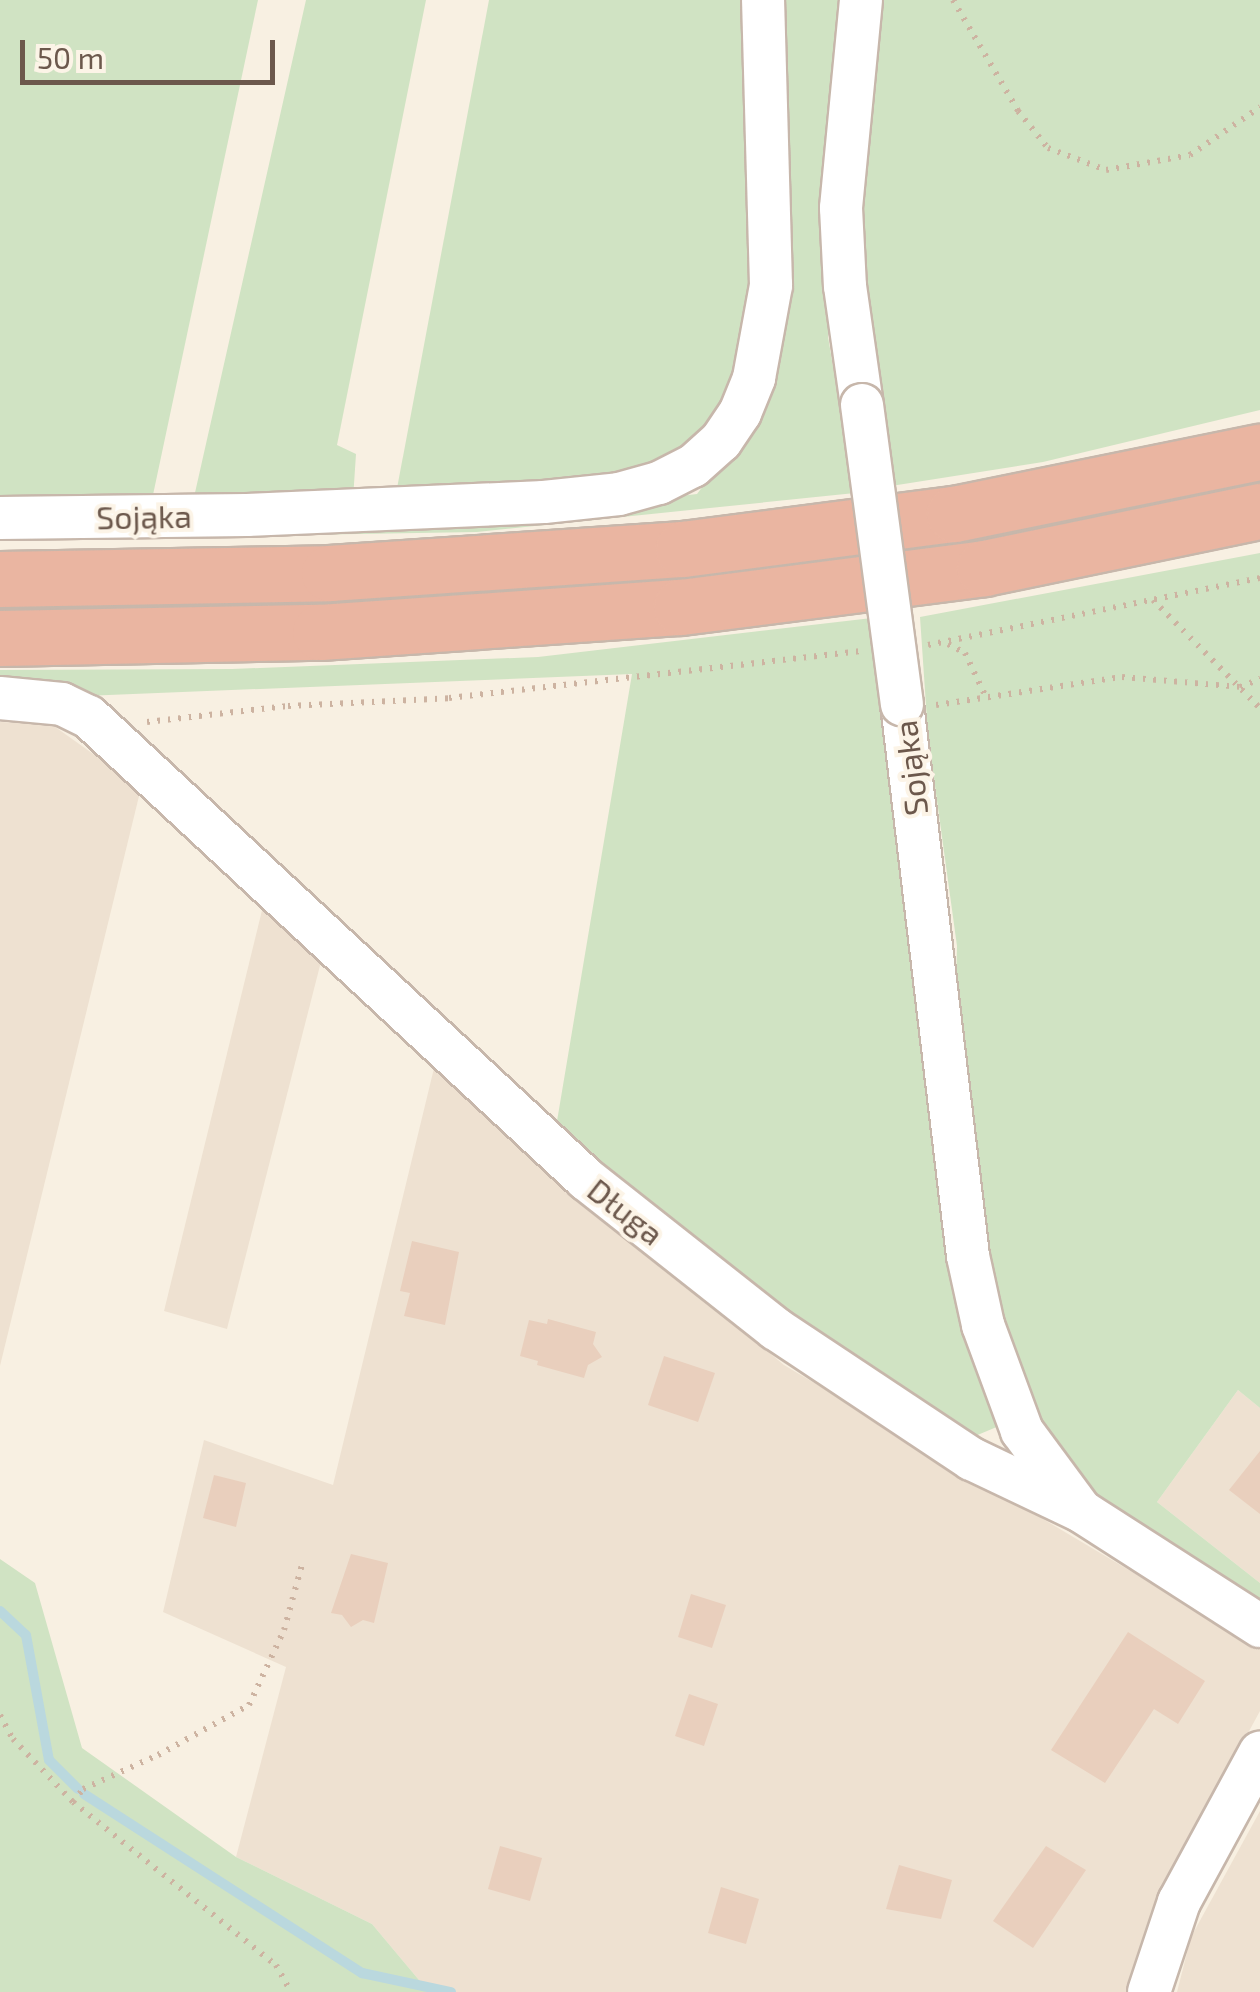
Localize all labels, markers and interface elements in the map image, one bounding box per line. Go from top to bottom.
scale bar [25,20,280,82]
text: 50 m [37,39,104,75]
street label: Sojąka [96,496,192,536]
street label: Sojąka [885,718,935,818]
street label: Długa [581,1170,671,1252]

